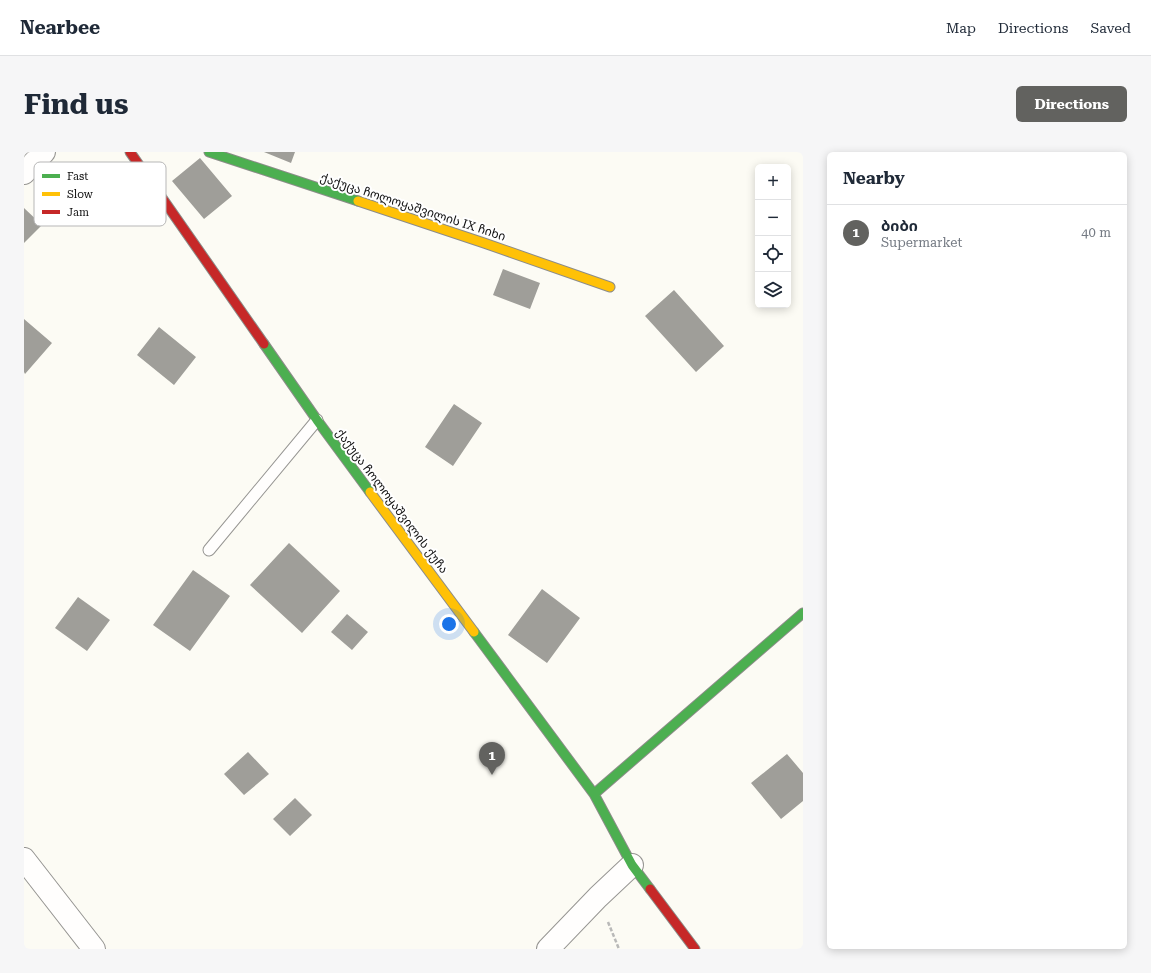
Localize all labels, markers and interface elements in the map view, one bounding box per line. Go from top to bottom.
text: Nearbee [20,16,100,39]
text: Map [946,20,976,36]
text: Directions [998,20,1068,36]
text: Saved [1090,20,1131,36]
button: Directions [1016,86,1127,122]
text: Find us [24,88,128,121]
legend [34,162,166,226]
map controls [755,164,791,308]
button: + [755,164,791,200]
text: Nearby [843,168,905,188]
text: Fast [67,170,88,183]
street label: ქაქუცა ჩოლოყაშვილის IX ჩიხი [318,170,507,245]
text: Slow [67,188,94,201]
button: − [755,200,791,236]
text: Jam [67,206,89,219]
text: ბიბი [881,217,918,235]
text: 1 [852,225,860,240]
text: 40 m [1081,225,1111,240]
text: Supermarket [881,235,962,250]
button: locate [755,236,791,272]
button: layers [755,272,791,308]
street label: ქაქუცა ჩოლოყაშვილის ქუჩა [332,426,451,577]
your location [439,614,459,634]
pin: 1 [479,742,505,775]

